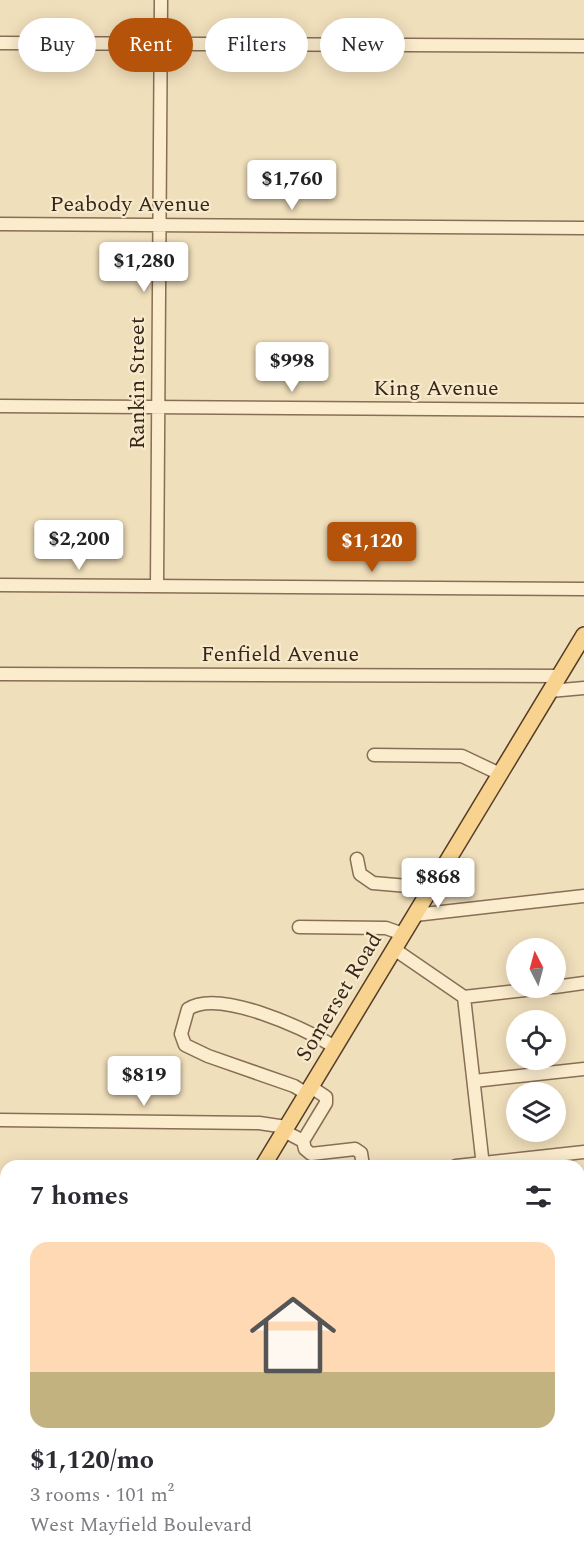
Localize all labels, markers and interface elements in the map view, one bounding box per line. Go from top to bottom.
chip: Buy [18,18,96,72]
chip: Rent [108,18,193,72]
chip: Filters [205,18,308,72]
chip: New [320,18,405,72]
pin: $1,760 [243,160,341,211]
text: $1,760 [261,164,323,194]
street label: Peabody Avenue [50,188,210,221]
pin: $1,280 [95,242,193,293]
text: $1,280 [113,246,175,276]
street label: Rankin Street [121,316,154,450]
pin: $998 [256,342,328,393]
text: $998 [270,346,314,376]
street label: King Avenue [373,372,499,405]
pin: $2,200 [30,520,128,571]
pin: $1,120 [323,522,421,573]
text: $2,200 [48,524,110,554]
text: $1,120 [341,526,403,556]
street label: Fenfield Avenue [201,638,359,671]
pin: $868 [402,858,474,909]
text: $868 [416,862,460,892]
street label: Somerset Road [287,926,391,1068]
north arrow [506,938,566,998]
map controls [506,938,566,1142]
button: locate [506,1010,566,1070]
pin: $819 [108,1056,180,1107]
text: $819 [122,1060,166,1090]
button: layers [506,1082,566,1142]
text: 7 homes [30,1176,129,1216]
icon: filters [522,1180,555,1213]
icon: home [239,1281,347,1389]
text: $1,120/mo [30,1440,154,1480]
text: 3 rooms · 101 m² [30,1480,174,1510]
text: West Mayfield Boulevard [30,1510,252,1540]

